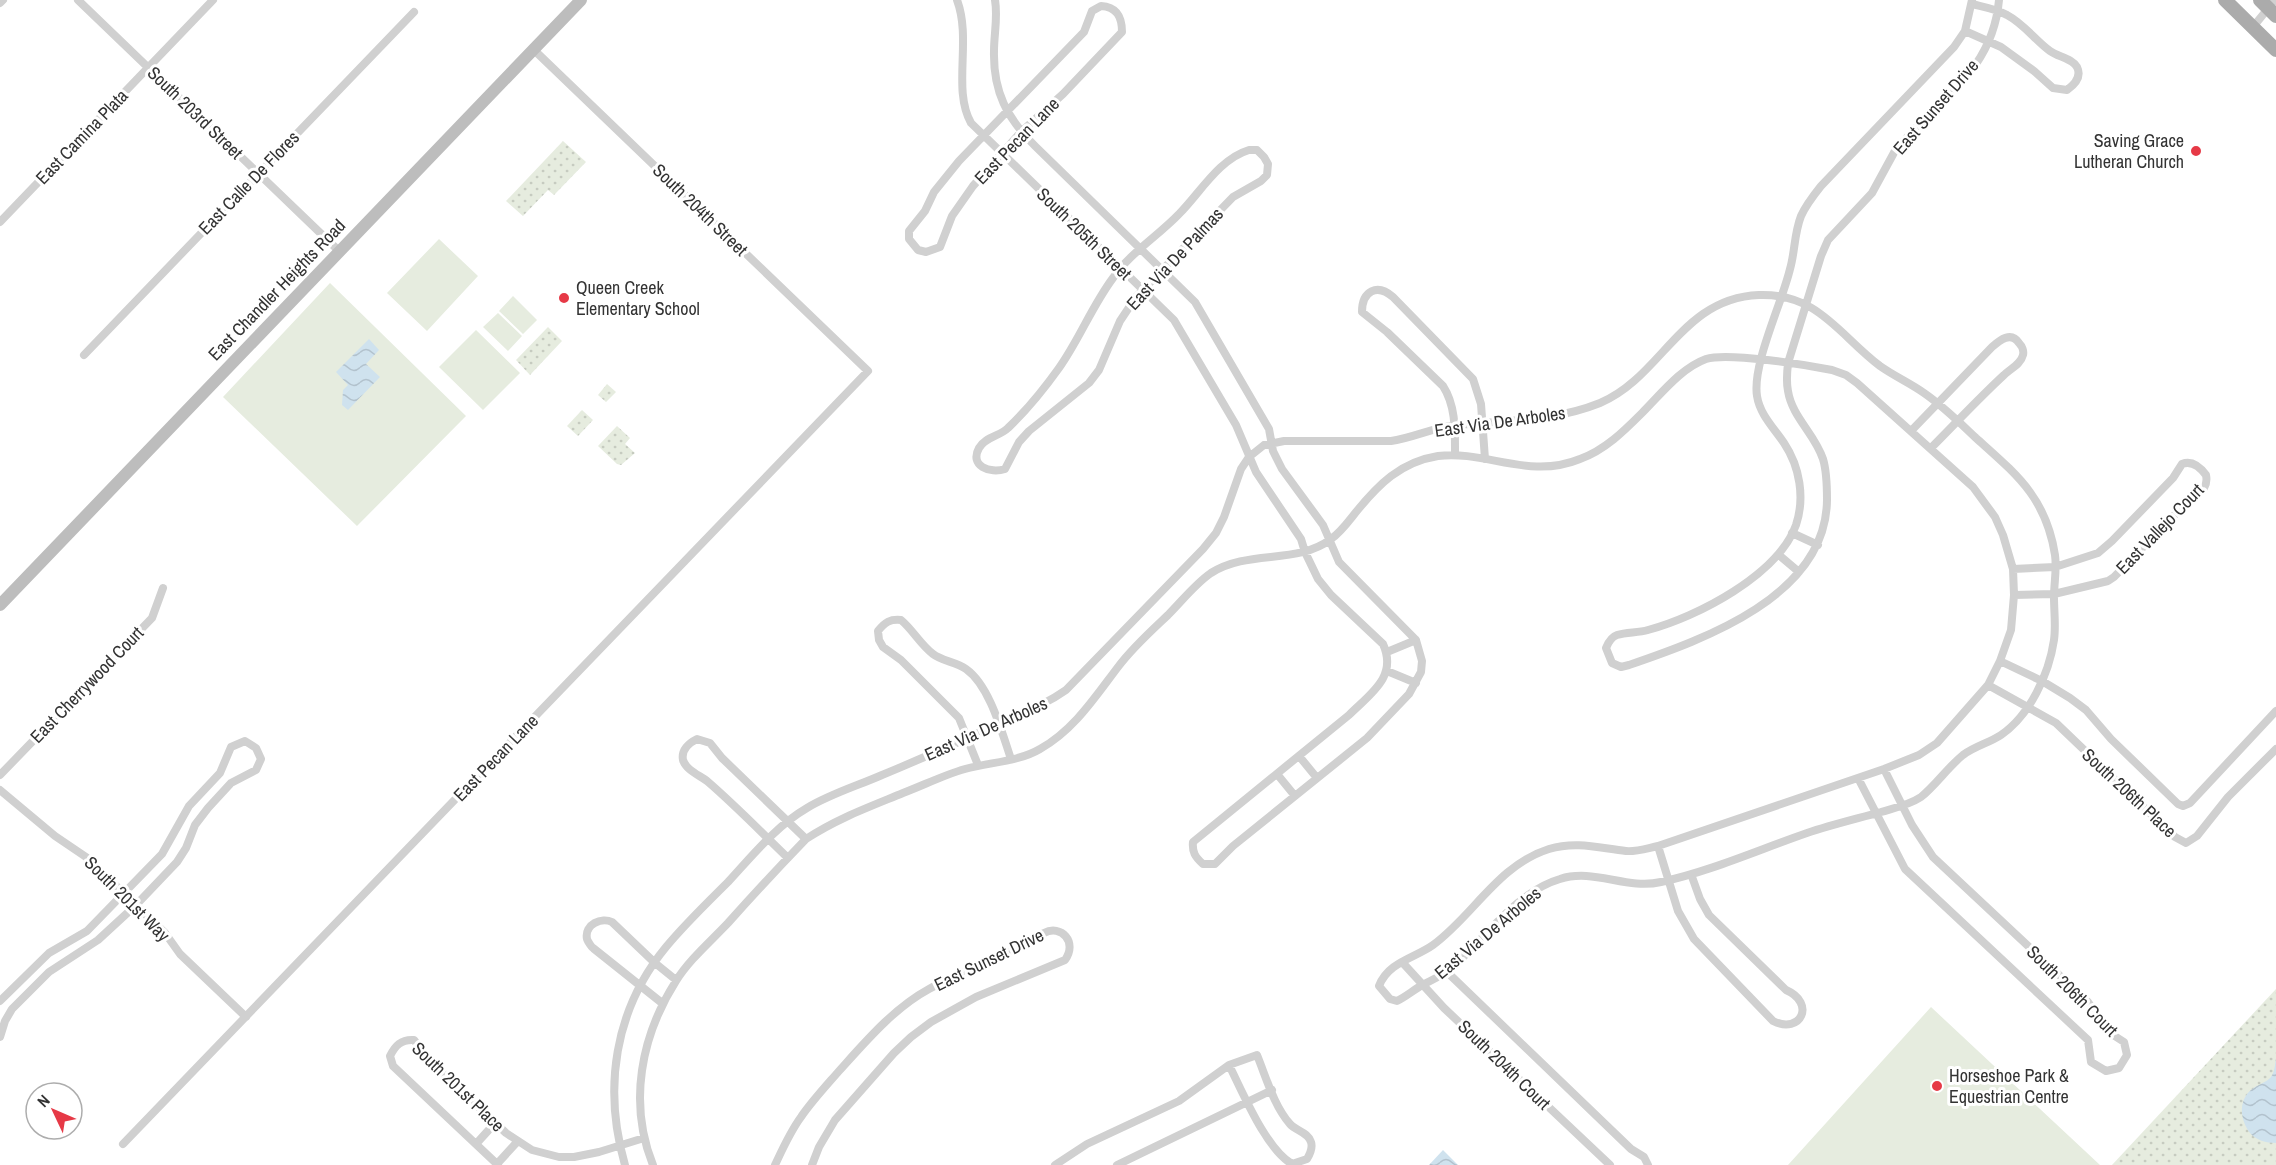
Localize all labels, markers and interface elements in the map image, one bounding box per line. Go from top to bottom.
street label: East Sunset Drive [1887,54,1984,160]
street label: South 203rd Street [142,61,249,165]
street label: East Camina Plata [30,84,133,190]
street label: East Pecan Lane [969,92,1065,190]
street label: East Calle De Flores [193,125,305,240]
place label: Saving Grace Lutheran Church [2074,128,2184,174]
marker: Saving Grace Lutheran Church [2189,144,2203,158]
street label: South 204th Street [647,158,753,261]
street label: South 205th Street [1031,182,1137,285]
street label: East Via De Palmas [1121,202,1229,315]
street label: East Chandler Heights Road [202,213,351,366]
place label: Queen Creek Elementary School [576,275,700,321]
marker: Queen Creek Elementary School [557,291,571,305]
street label: East Via De Arboles [1433,400,1567,443]
street label: East Vallejo Court [2110,478,2209,579]
street label: East Cherrywood Court [24,621,149,749]
street label: East Via De Arboles [920,690,1051,767]
street label: East Pecan Lane [448,709,544,807]
street label: South 206th Place [2077,742,2182,843]
street label: South 201st Way [79,850,176,947]
street label: East Via De Arboles [1429,881,1546,985]
street label: East Sunset Drive [930,922,1048,997]
street label: South 206th Court [2021,939,2124,1042]
street label: South 204th Court [1453,1014,1556,1115]
street label: South 201st Place [407,1036,510,1137]
place label: Horseshoe Park & Equestrian Centre [1949,1063,2069,1109]
marker: Horseshoe Park & Equestrian Centre [1930,1079,1944,1093]
north arrow [24,1081,84,1141]
text: N [32,1090,54,1112]

